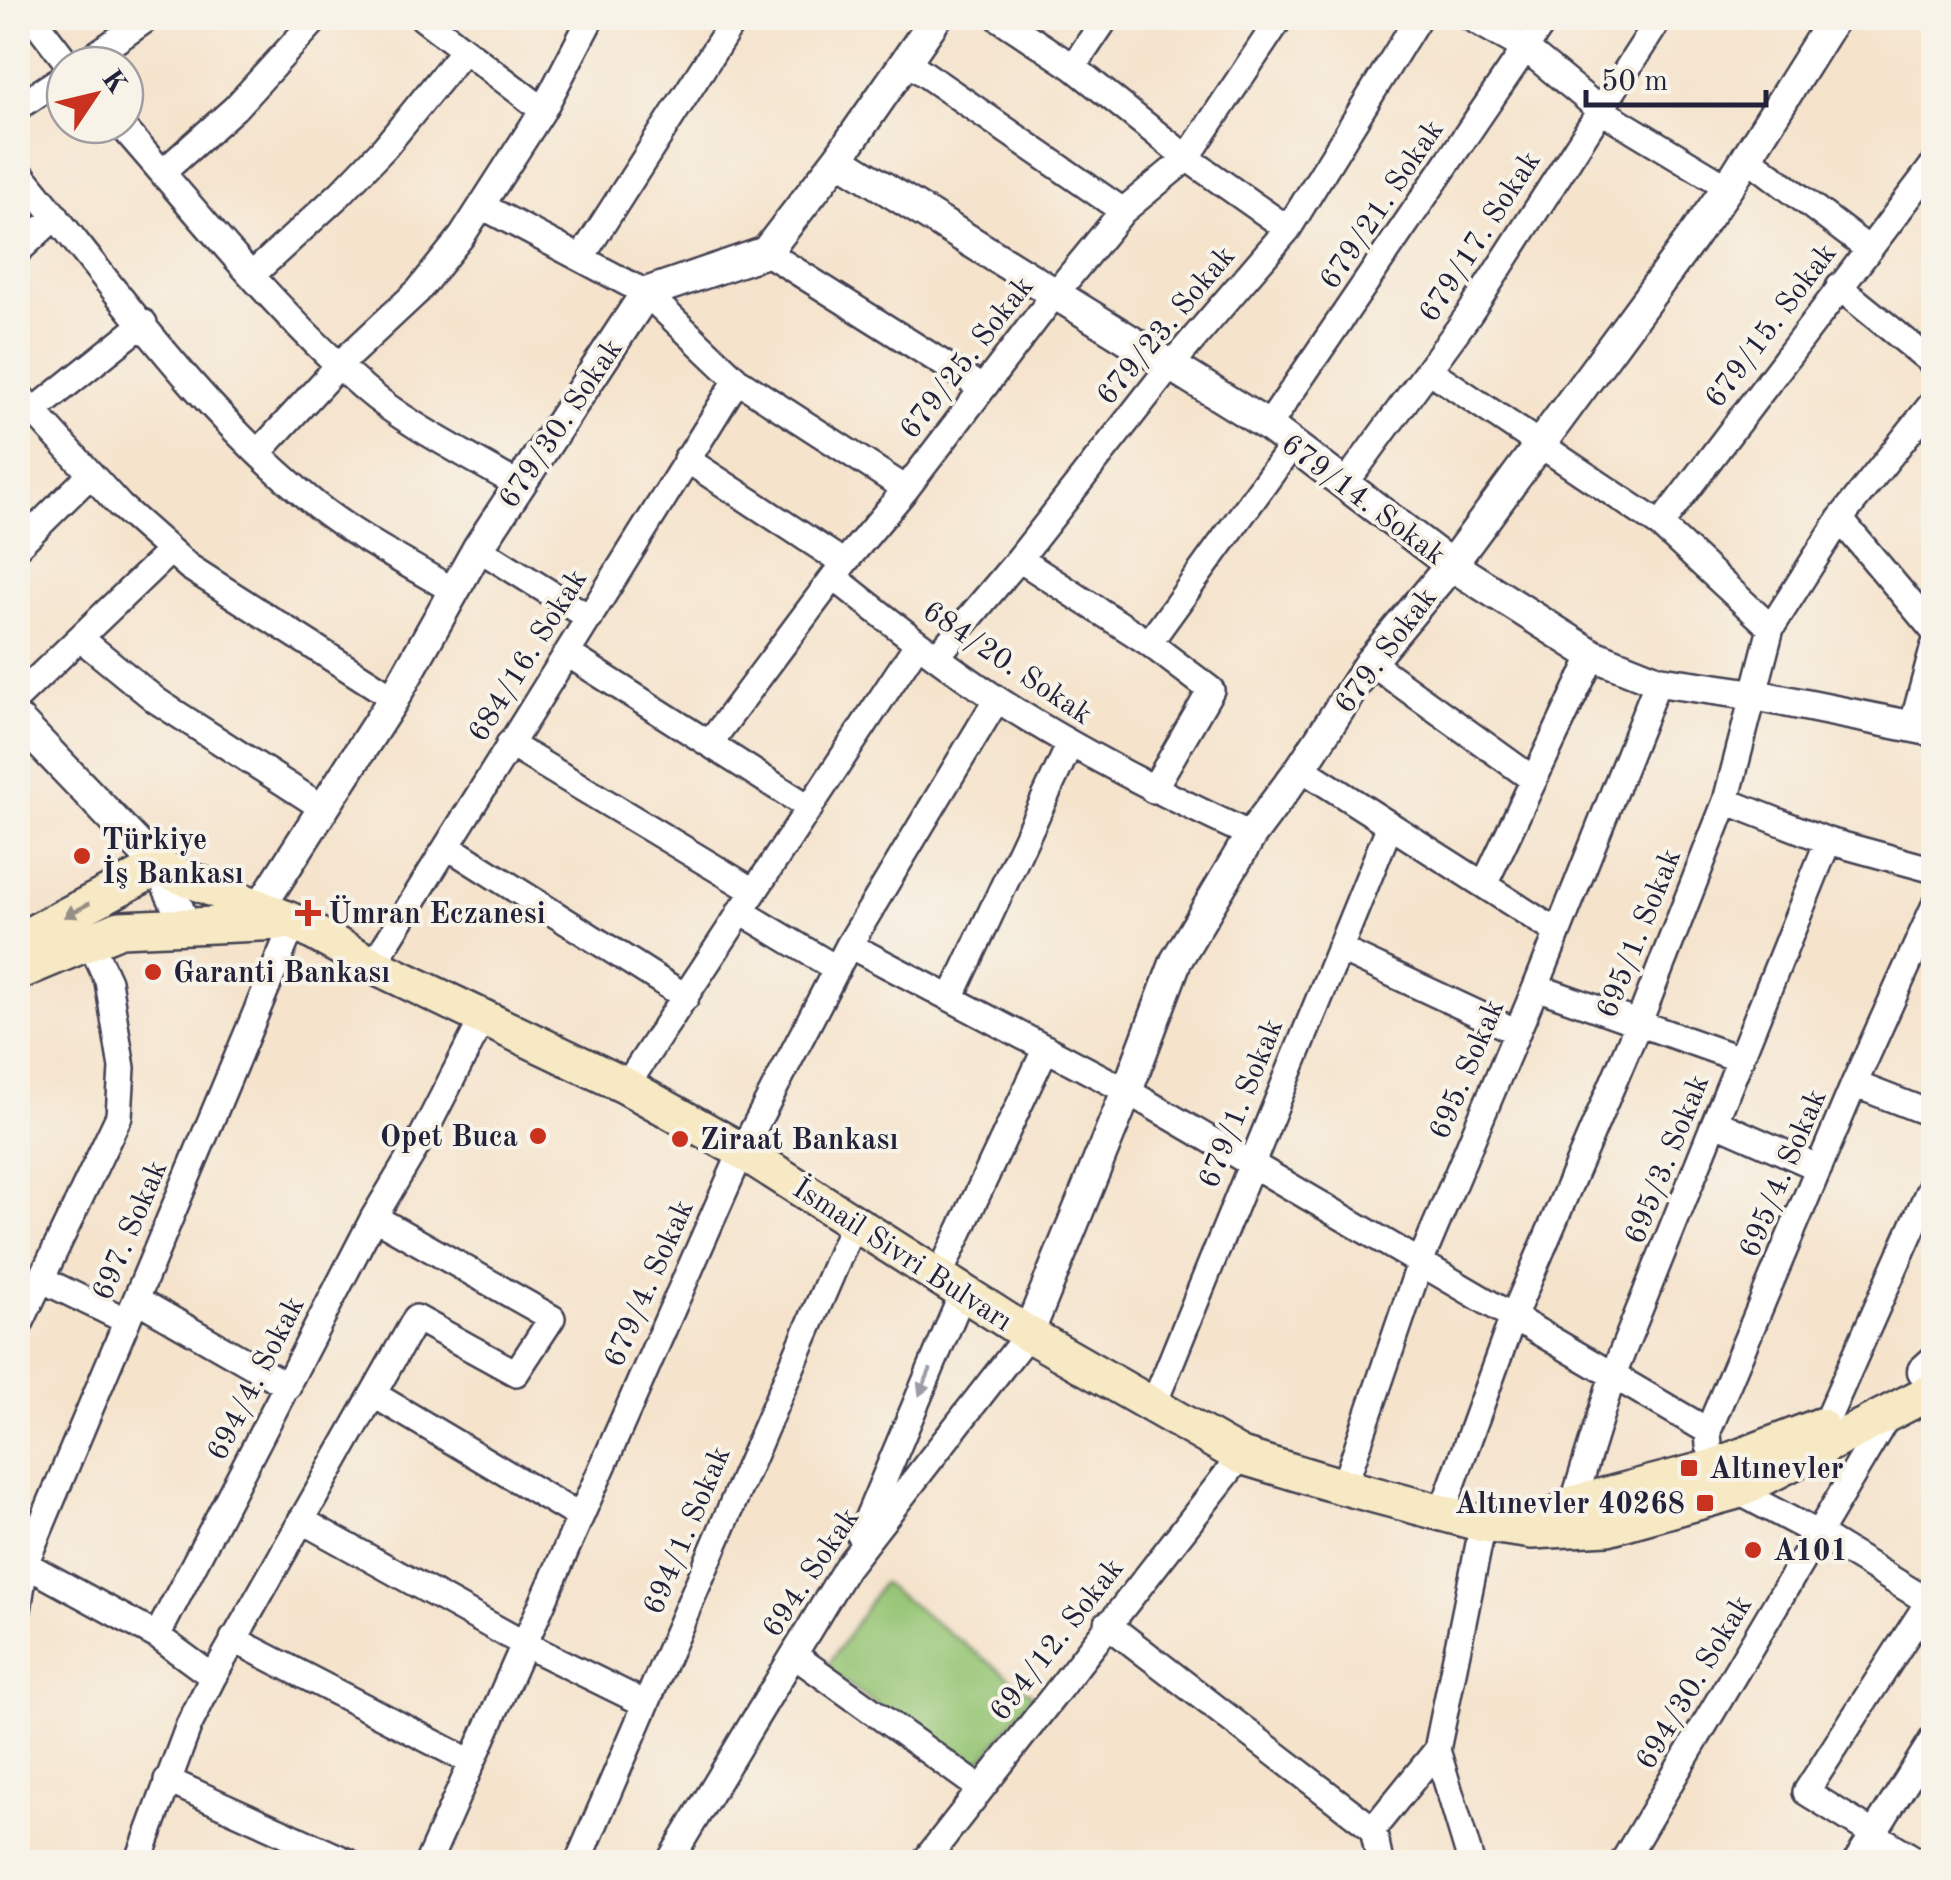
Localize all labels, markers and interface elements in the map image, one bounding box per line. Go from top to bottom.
north arrow [45,45,145,145]
scale bar [1586,45,1766,107]
text: K [95,66,131,99]
text: 50 m [1601,67,1668,97]
street label: 679/21. Sokak [1315,115,1450,295]
street label: 679/17. Sokak [1415,146,1547,328]
street label: 679/15. Sokak [1700,239,1843,414]
street label: 679/23. Sokak [1092,241,1241,411]
street label: 679/25. Sokak [895,271,1040,445]
street label: 679/30. Sokak [494,334,629,514]
street label: 679/14. Sokak [1275,429,1450,572]
street label: 684/16. Sokak [464,565,594,747]
street label: 679. Sokak [1330,583,1443,720]
street label: 684/20. Sokak [917,596,1097,731]
place label: Türkiye İş Bankası [102,826,244,890]
marker: Türkiye İş Bankası [71,845,93,867]
street label: 695/1. Sokak [1592,845,1687,1023]
place label: Ümran Eczanesi [328,895,546,930]
one-way arrow [63,901,92,918]
marker: Ümran Eczanesi [297,902,319,924]
place label: Garanti Bankası [173,959,390,989]
marker: Garanti Bankası [142,961,164,983]
street label: 695. Sokak [1425,996,1511,1144]
street label: 679/1. Sokak [1194,1015,1289,1193]
street label: 695/3. Sokak [1620,1071,1715,1249]
street label: 695/4. Sokak [1735,1085,1833,1262]
place label: Opet Buca [380,1123,518,1153]
marker: Opet Buca [527,1125,549,1147]
place label: Ziraat Bankası [700,1126,898,1156]
marker: Ziraat Bankası [669,1128,691,1150]
street label: 697. Sokak [88,1157,174,1305]
street label: İsmail Sivri Bulvarı [787,1170,1019,1338]
street label: 679/4. Sokak [600,1196,700,1372]
street label: 694/4. Sokak [203,1292,311,1466]
one-way arrow [917,1367,933,1397]
street label: 694/1. Sokak [639,1442,737,1619]
place label: Altınevler [1709,1455,1844,1485]
marker: Altınevler [1678,1457,1700,1479]
place label: Altınevler 40268 [1455,1490,1685,1520]
marker: Altınevler 40268 [1694,1492,1716,1514]
street label: 694. Sokak [758,1503,866,1643]
place label: A101 [1773,1537,1848,1567]
marker: A101 [1742,1539,1764,1561]
street label: 694/12. Sokak [985,1553,1130,1727]
street label: 694/30. Sokak [1631,1591,1758,1775]

